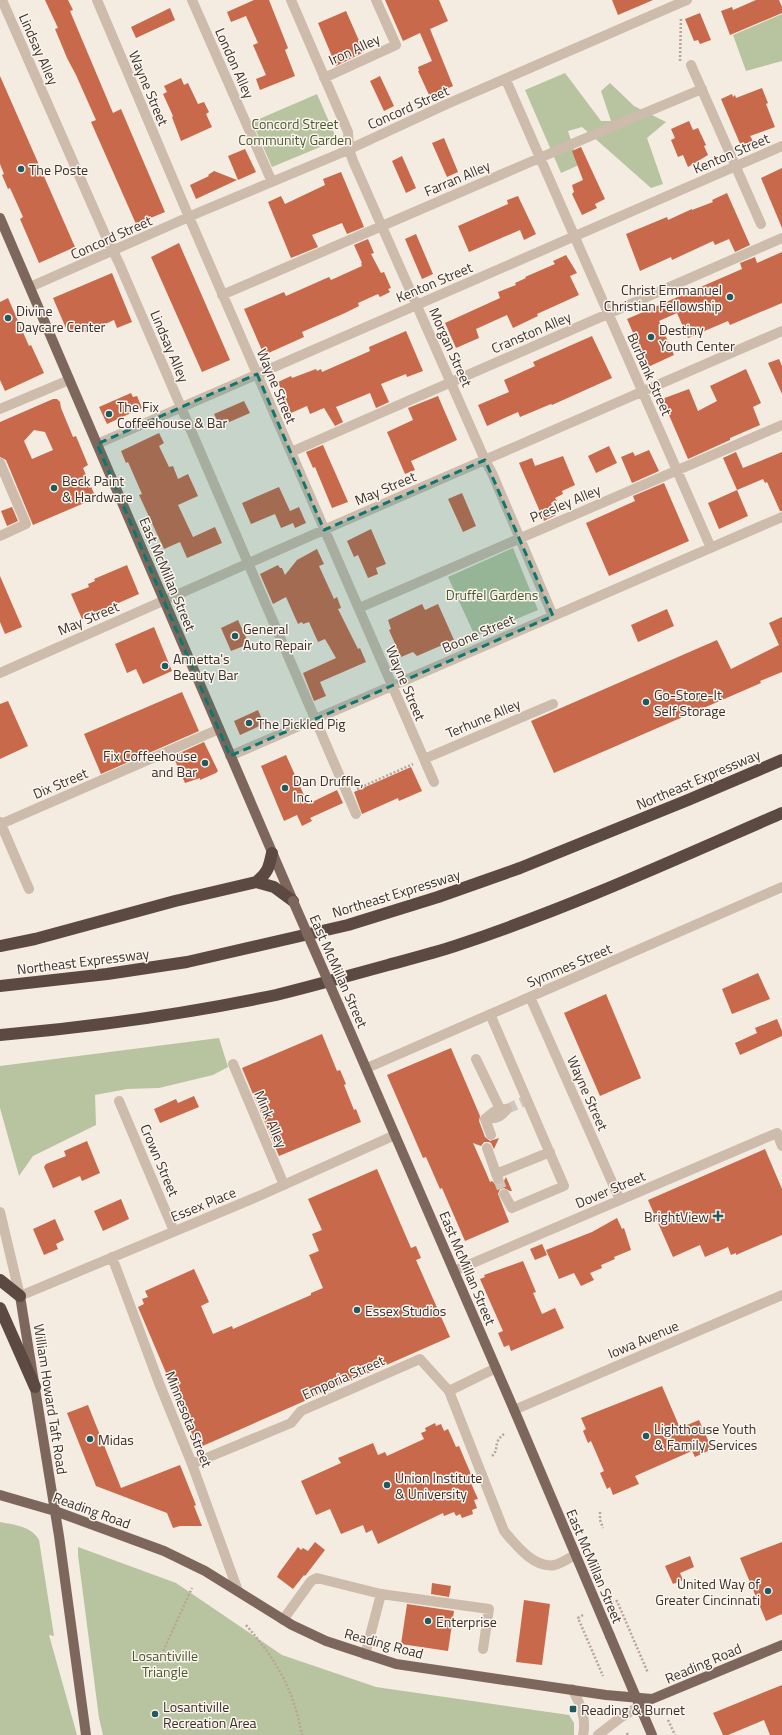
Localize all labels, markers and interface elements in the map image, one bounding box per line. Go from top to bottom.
street label: Lindsay Alley [14,10,64,88]
street label: London Alley [210,24,260,102]
street label: Iron Alley [325,28,383,70]
street label: Wayne Street [124,47,174,129]
street label: Concord Street [364,80,452,134]
park label: Concord Street Community Garden [238,113,352,150]
street label: Kenton Street [689,127,773,179]
street label: Farran Alley [421,155,493,201]
place label: The Poste [29,159,88,180]
marker: The Poste [16,164,26,174]
street label: Concord Street [67,210,155,264]
street label: Kenton Street [392,256,476,308]
place label: Christ Emmanuel Christian Fellowship [604,279,722,316]
marker: Christ Emmanuel Christian Fellowship [725,292,735,302]
place label: Divine Daycare Center [16,300,106,337]
street label: Morgan Street [424,304,478,390]
street label: Cranston Alley [488,306,574,358]
street label: Lindsay Alley [145,307,195,386]
marker: Divine Daycare Center [3,313,13,323]
place label: Destiny Youth Center [659,319,735,356]
street label: Burbank Street [622,329,678,419]
marker: Destiny Youth Center [646,332,656,342]
street label: Wayne Street [252,345,302,427]
place label: The Fix Coffeehouse & Bar [117,396,228,433]
marker: The Fix Coffeehouse & Bar [104,409,114,419]
street label: May Street [351,466,419,510]
place label: Beck Paint & Hardware [62,470,133,507]
street label: Presley Alley [526,479,604,527]
marker: Beck Paint & Hardware [49,483,59,493]
street label: East McMillan Street [134,514,202,634]
park label: Druffel Gardens [446,584,538,605]
street label: May Street [54,596,122,640]
street label: Boone Street [438,608,518,658]
place label: General Auto Repair [243,618,312,655]
marker: General Auto Repair [230,631,240,641]
street label: Wayne Street [381,642,431,724]
place label: Annetta's Beauty Bar [173,648,239,685]
marker: Annetta's Beauty Bar [160,661,170,671]
place label: Go-Store-It Self Storage [654,684,726,721]
street label: Terhune Alley [442,693,524,743]
marker: Go-Store-It Self Storage [641,697,651,707]
place label: The Pickled Pig [257,713,346,734]
marker: The Pickled Pig [244,718,254,728]
street label: Northeast Expressway [633,743,764,815]
place label: Fix Coffeehouse and Bar [103,745,197,782]
marker: Fix Coffeehouse and Bar [200,758,210,768]
street label: Dix Street [29,762,91,804]
place label: Dan Druffle, Inc. [293,770,364,807]
marker: Dan Druffle, Inc. [280,783,290,793]
street label: Northeast Expressway [329,863,463,923]
street label: East McMillan Street [305,911,373,1031]
street label: Symmes Street [523,938,615,992]
street label: Northeast Expressway [16,942,151,980]
street label: Wayne Street [562,1052,614,1134]
street label: Mink Alley [249,1087,293,1151]
street label: Crown Street [135,1120,185,1200]
street label: Dover Street [572,1165,648,1213]
street label: Essex Place [167,1181,239,1227]
place label: BrightView [644,1206,709,1227]
street label: East McMillan Street [434,1208,502,1328]
marker: BrightView [712,1210,724,1222]
place label: Essex Studios [365,1300,446,1321]
marker: Essex Studios [352,1305,362,1315]
street label: Iowa Avenue [604,1315,682,1363]
street label: William Howard Taft Road [29,1322,73,1476]
street label: Emporia Street [298,1349,388,1405]
street label: Minnesota Street [160,1368,218,1470]
place label: Lighthouse Youth & Family Services [654,1418,757,1455]
place label: Midas [98,1429,134,1450]
marker: Lighthouse Youth & Family Services [641,1431,651,1441]
marker: Midas [85,1434,95,1444]
place label: Union Institute & University [395,1467,482,1504]
marker: Union Institute & University [382,1480,392,1490]
street label: Reading Road [50,1486,134,1534]
street label: East McMillan Street [561,1506,629,1626]
place label: United Way of Greater Cincinnati [655,1573,760,1610]
marker: United Way of Greater Cincinnati [763,1586,773,1596]
place label: Enterprise [436,1611,497,1632]
marker: Enterprise [423,1616,433,1626]
street label: Reading Road [342,1622,426,1664]
street label: Reading Road [662,1637,744,1689]
park label: Losantiville Triangle [132,1645,198,1682]
place label: Losantiville Recreation Area [163,1696,257,1733]
place label: Reading & Burnet [581,1699,685,1720]
marker: Reading & Burnet [568,1704,578,1714]
marker: Losantiville Recreation Area [150,1709,160,1719]

